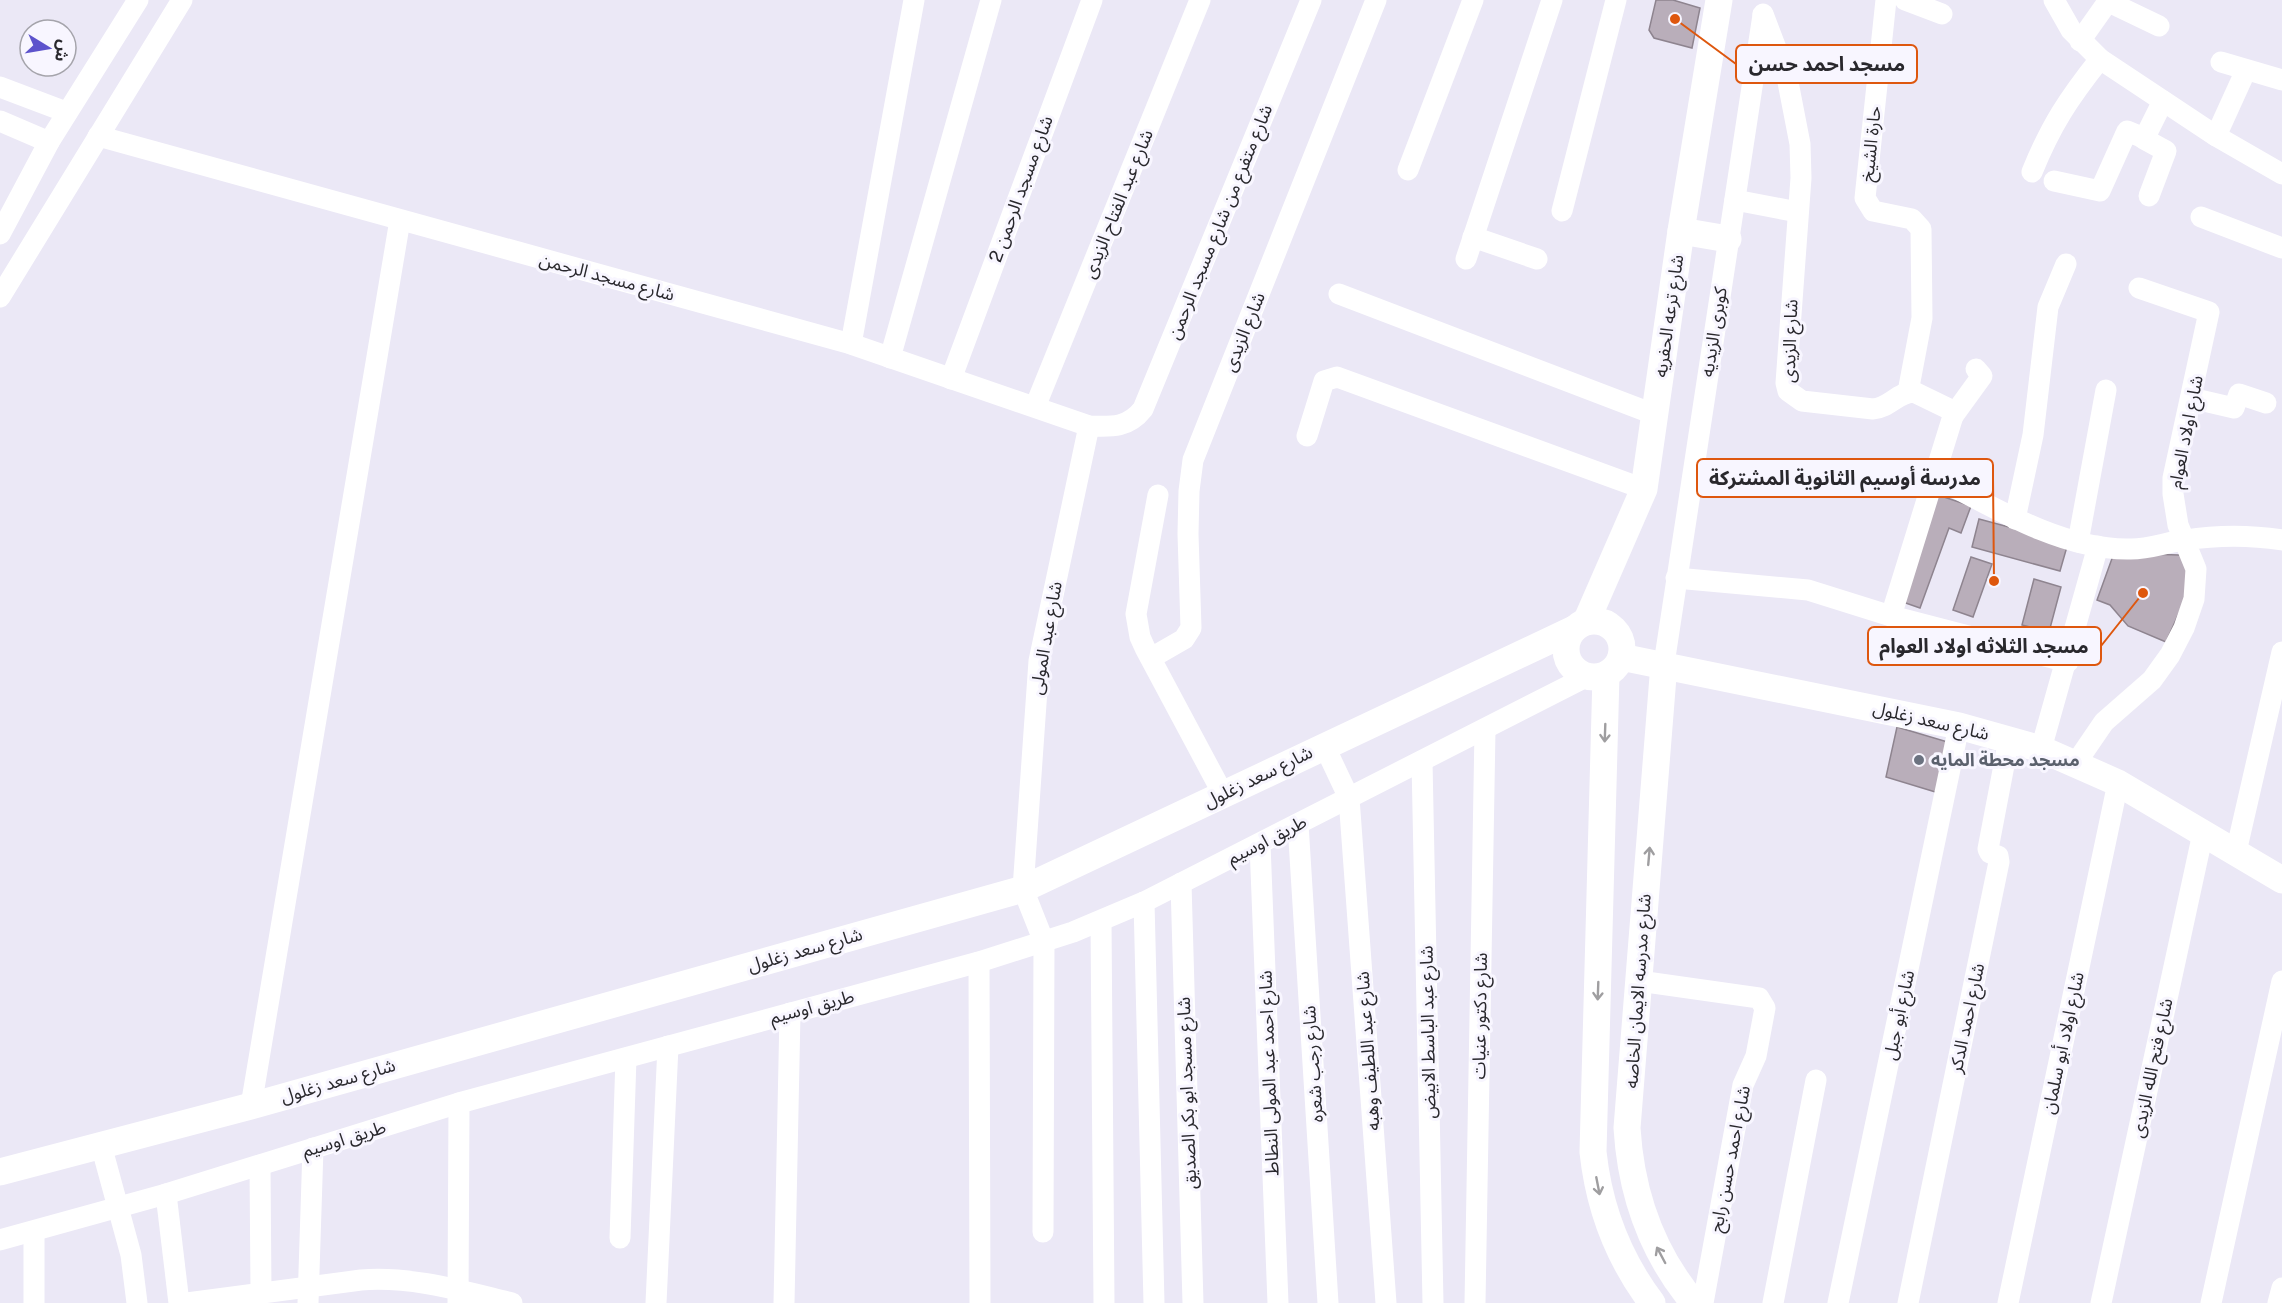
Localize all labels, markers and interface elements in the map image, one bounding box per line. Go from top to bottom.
north arrow [18,18,78,78]
text: ش [51,38,74,63]
callout: مسجد احمد حسن [1736,45,1917,83]
text: مسجد احمد حسن [1749,52,1905,76]
street label: شارع متفرع من شارع مسجد الرحمن [1163,101,1280,344]
street label: حارة الشيخ [1856,105,1888,183]
street label: شارع مسجد الرحمن 2 [984,113,1061,266]
street label: شارع عبد الفتاح الزيدى [1078,126,1161,283]
street label: شارع مسجد الرحمن [536,248,677,309]
street label: شارع ترعه الحفريه [1649,253,1691,379]
street label: كوبرى الزيديه [1696,285,1732,378]
street label: شارع الزيدى [1218,289,1273,376]
street label: شارع الزيدى [1778,299,1805,383]
street label: شارع اولاد العوام [2164,373,2211,491]
callout: مدرسة أوسيم الثانوية المشتركة [1697,459,1993,497]
text: مدرسة أوسيم الثانوية المشتركة [1709,465,1981,493]
street label: شارع عبد المولى [1025,580,1070,697]
callout: مسجد الثلاثه اولاد العوام [1868,627,2101,665]
text: مسجد الثلاثه اولاد العوام [1879,634,2089,661]
street label: شارع سعد زغلول [1870,697,1991,748]
one-way arrow [1599,723,1611,743]
street label: شارع سعد زغلول [1200,741,1317,816]
place label: مسجد محطة المايه [1931,749,2080,770]
marker: مسجد محطة المايه [1912,753,1926,767]
street label: طريق اوسيم [1224,811,1311,871]
one-way arrow [1643,847,1654,867]
street label: شارع مدرسه الايمان الخاصه [1620,893,1659,1089]
street label: شارع سعد زغلول [745,923,866,980]
street label: شارع عبد الباسط الابيض [1415,945,1444,1119]
street label: شارع دكتور عنيات [1468,952,1495,1080]
street label: شارع احمد الدكر [1944,961,1992,1077]
street label: شارع أبو جبل [1878,968,1922,1063]
street label: شارع احمد عبد المولى النطاط [1254,970,1287,1176]
street label: شارع عبد اللطيف وهبه [1351,970,1388,1132]
street label: شارع اولاد أبو سلمان [2037,970,2092,1117]
one-way arrow [1592,980,1603,1000]
street label: طريق اوسيم [767,985,857,1031]
street label: شارع مسجد ابو بكر الصديق [1173,996,1204,1190]
street label: شارع فتح الله الزيدى [2126,996,2180,1140]
street label: شارع رجب شعره [1298,1005,1331,1123]
street label: شارع سعد زغلول [278,1054,399,1111]
street label: شارع احمد حسن رابح [1705,1084,1758,1235]
street label: طريق اوسيم [299,1116,389,1164]
one-way arrow [1593,1175,1604,1195]
one-way arrow [1655,1246,1666,1264]

